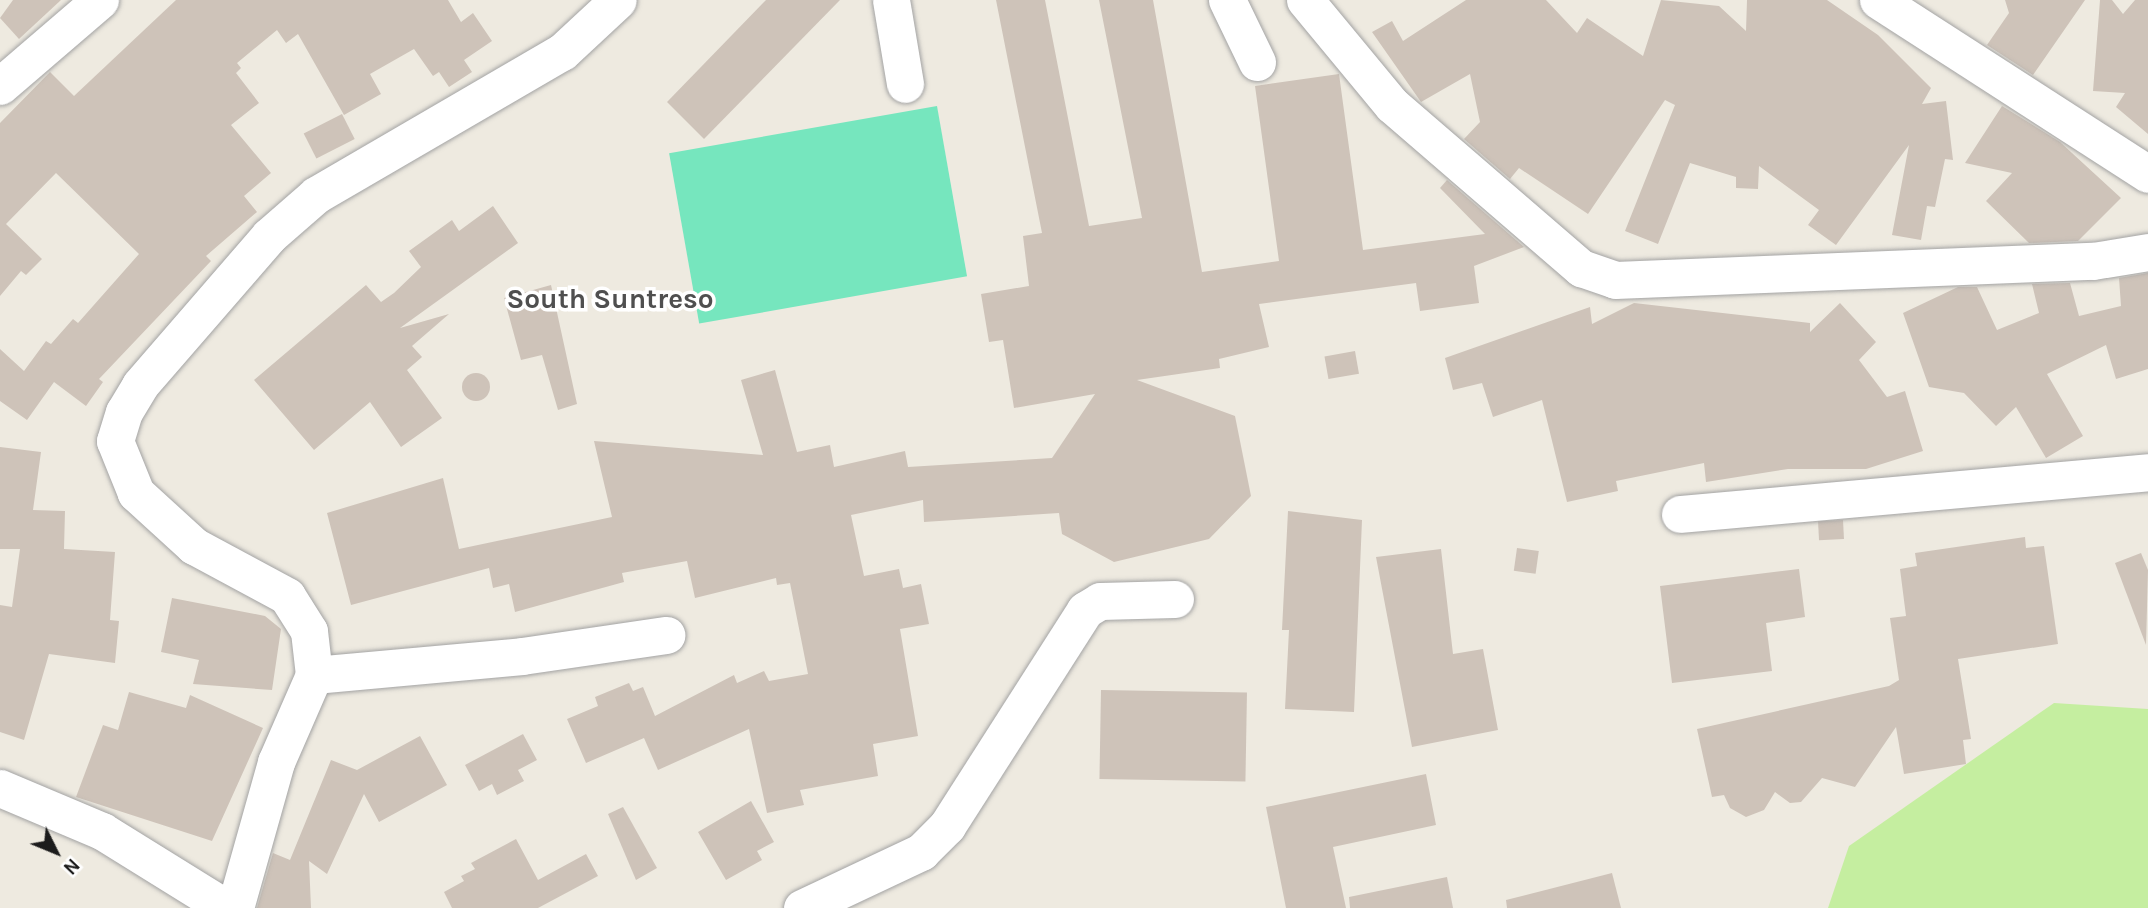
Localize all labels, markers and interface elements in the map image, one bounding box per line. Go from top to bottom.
district label: South Suntreso [506,282,714,316]
north arrow [21,817,91,887]
text: N [59,854,84,879]

